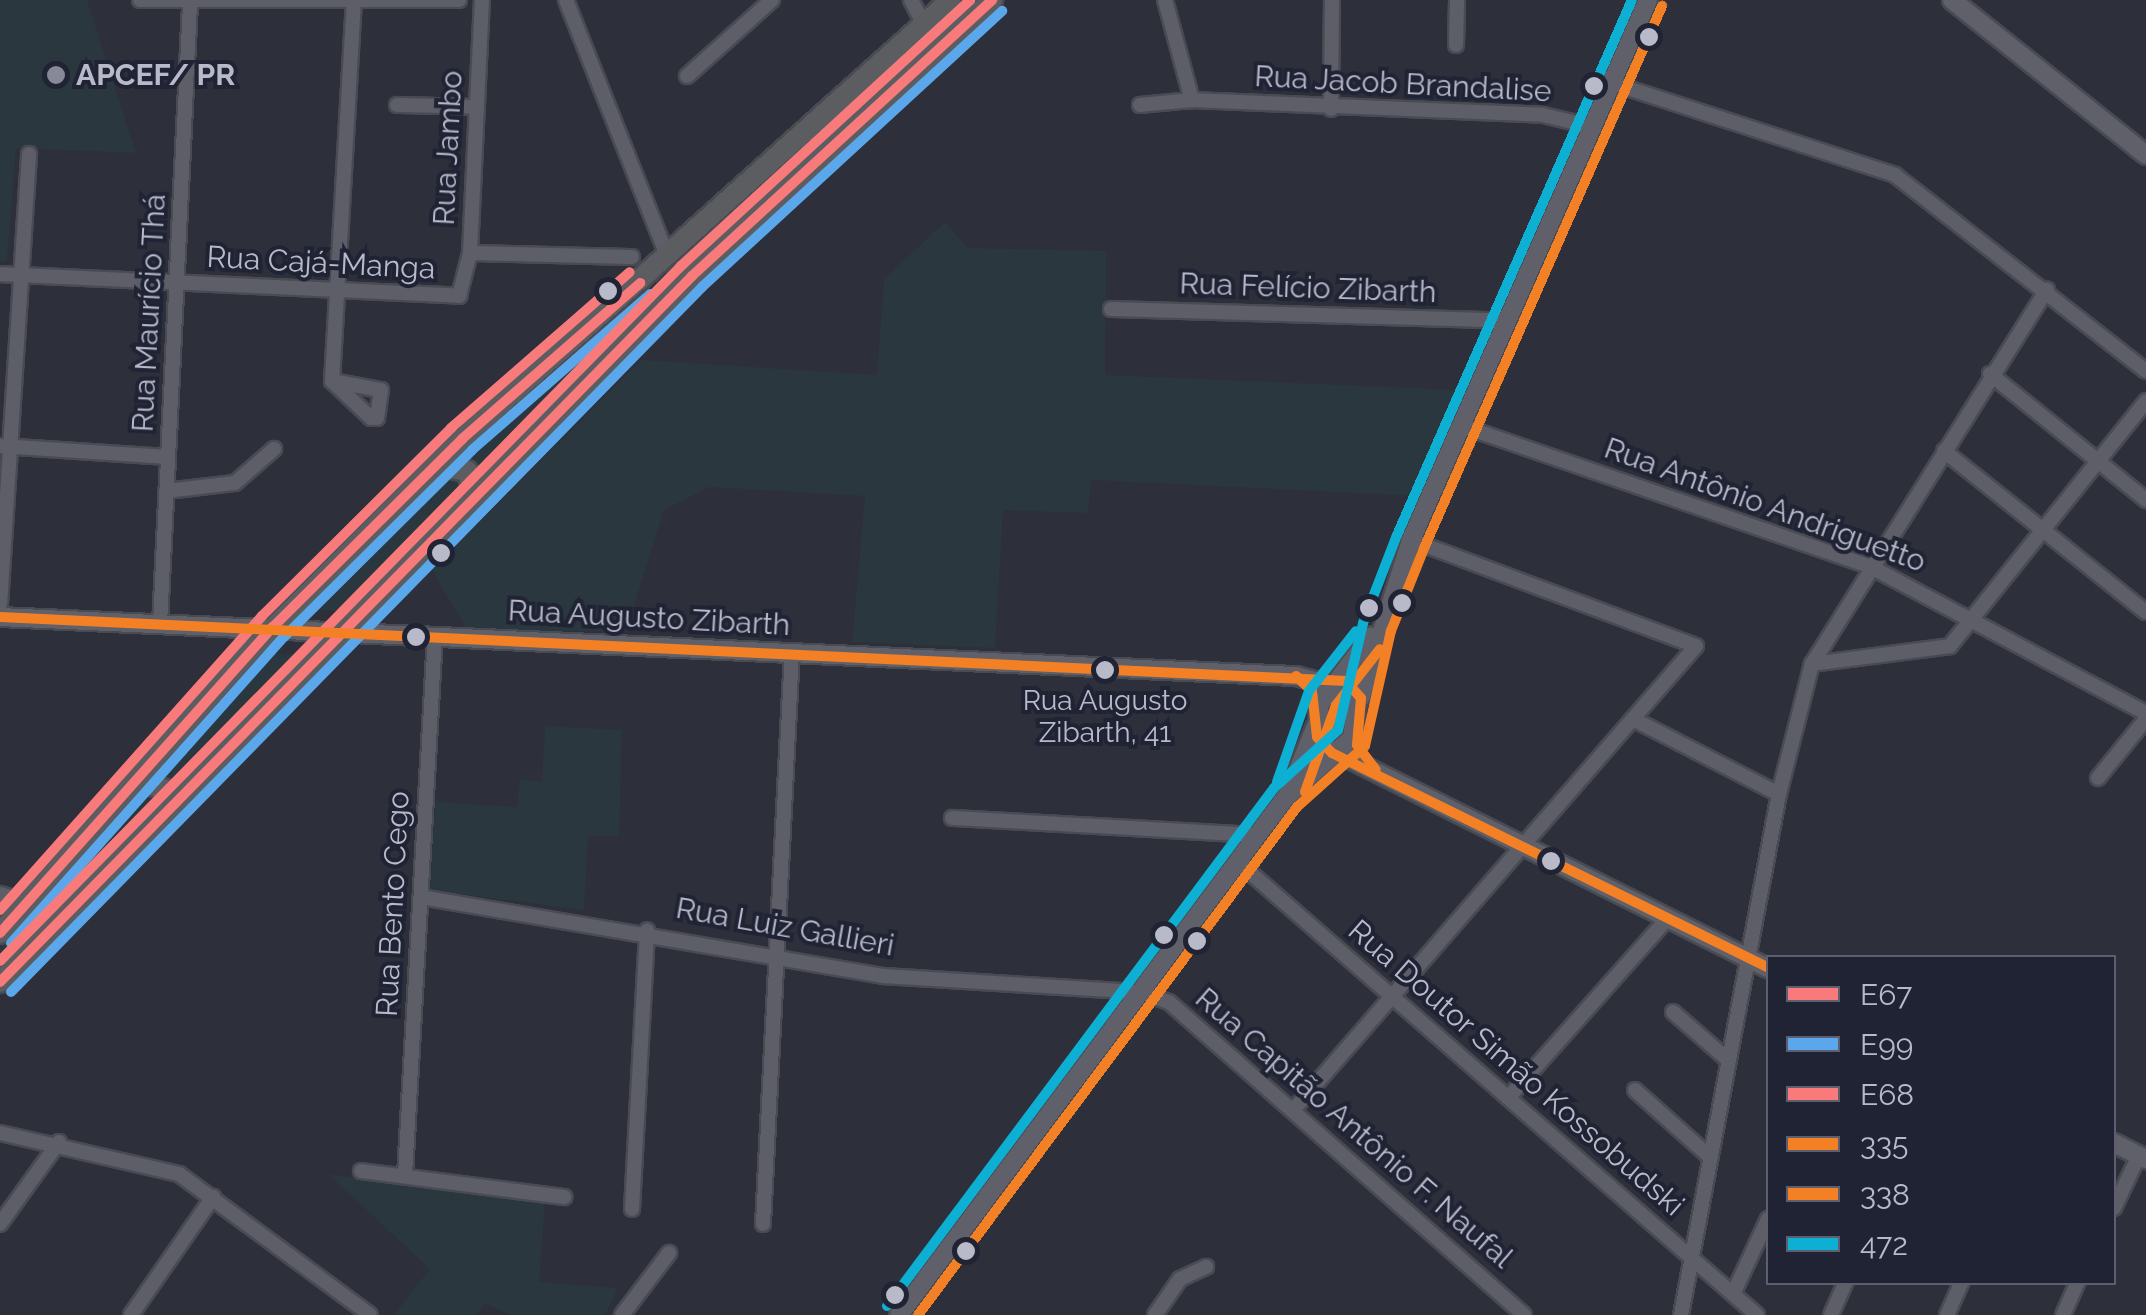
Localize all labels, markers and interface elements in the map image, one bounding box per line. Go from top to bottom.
unlabelled marker [1639,27,1659,47]
place label: APCEF/ PR [76,57,235,93]
street label: Rua Jacob Brandalise [1253,58,1553,110]
marker: APCEF/ PR [45,64,67,86]
street label: Rua Jambo [426,69,470,227]
unlabelled marker [1584,76,1604,96]
street label: Rua Maurício Thá [125,193,173,433]
street label: Rua Cajá-Manga [206,239,436,287]
street label: Rua Felício Zibarth [1179,266,1437,310]
unlabelled marker [598,281,618,301]
street label: Rua Antônio Andriguetto [1599,430,1931,580]
unlabelled marker [431,543,451,563]
street label: Rua Augusto Zibarth [507,593,791,643]
unlabelled marker [1392,593,1412,613]
unlabelled marker [1359,598,1379,618]
unlabelled marker [406,627,426,647]
marker: Rua Augusto Zibarth, 41 [1095,660,1115,680]
place label: Rua Augusto Zibarth, 41 [1022,684,1188,750]
street label: Rua Bento Cego [369,790,417,1018]
unlabelled marker [1541,851,1561,871]
street label: Rua Luiz Gallieri [673,890,897,964]
street label: Rua Doutor Simão Kossobudski [1341,912,1691,1224]
unlabelled marker [1154,925,1174,945]
unlabelled marker [1187,931,1207,951]
legend [1766,955,2116,1285]
text: E67 [1860,977,1912,1012]
street label: Rua Capitão Antônio F. Naufal [1188,980,1520,1276]
text: E99 [1860,1027,1913,1062]
text: E68 [1860,1077,1914,1112]
text: 335 [1860,1127,1908,1162]
text: 338 [1860,1177,1910,1212]
text: 472 [1860,1227,1908,1262]
unlabelled marker [956,1241,976,1261]
unlabelled marker [885,1285,905,1305]

